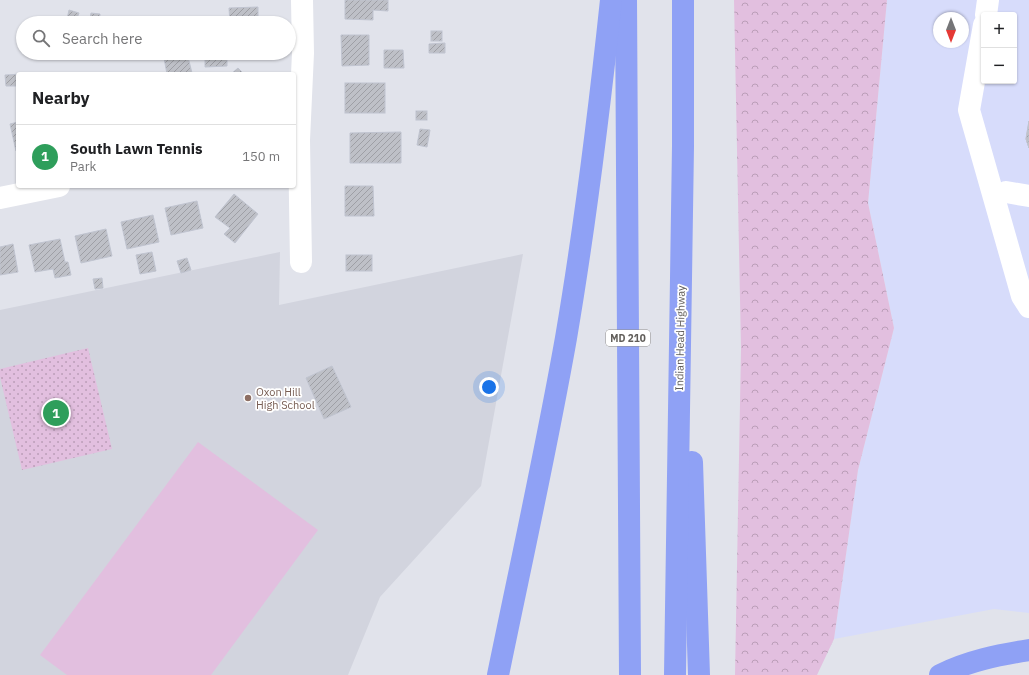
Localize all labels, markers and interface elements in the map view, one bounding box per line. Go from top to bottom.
north arrow [933,12,969,48]
map controls [981,12,1017,84]
button: + [981,12,1017,48]
search box [16,16,296,60]
icon: search [30,27,52,49]
text: Search here [62,29,142,48]
button: − [981,48,1017,84]
text: Nearby [32,87,90,109]
text: South Lawn Tennis [70,139,202,158]
text: 1 [41,148,49,165]
text: 150 m [242,148,280,165]
text: Park [70,158,96,175]
street label: Indian Head Highway [672,285,688,391]
road number: MD 210 [606,330,650,346]
your location [479,377,499,397]
place label: Oxon Hill High School [256,385,315,412]
marker: Oxon Hill High School [243,393,253,403]
pin: 1 [43,398,69,428]

